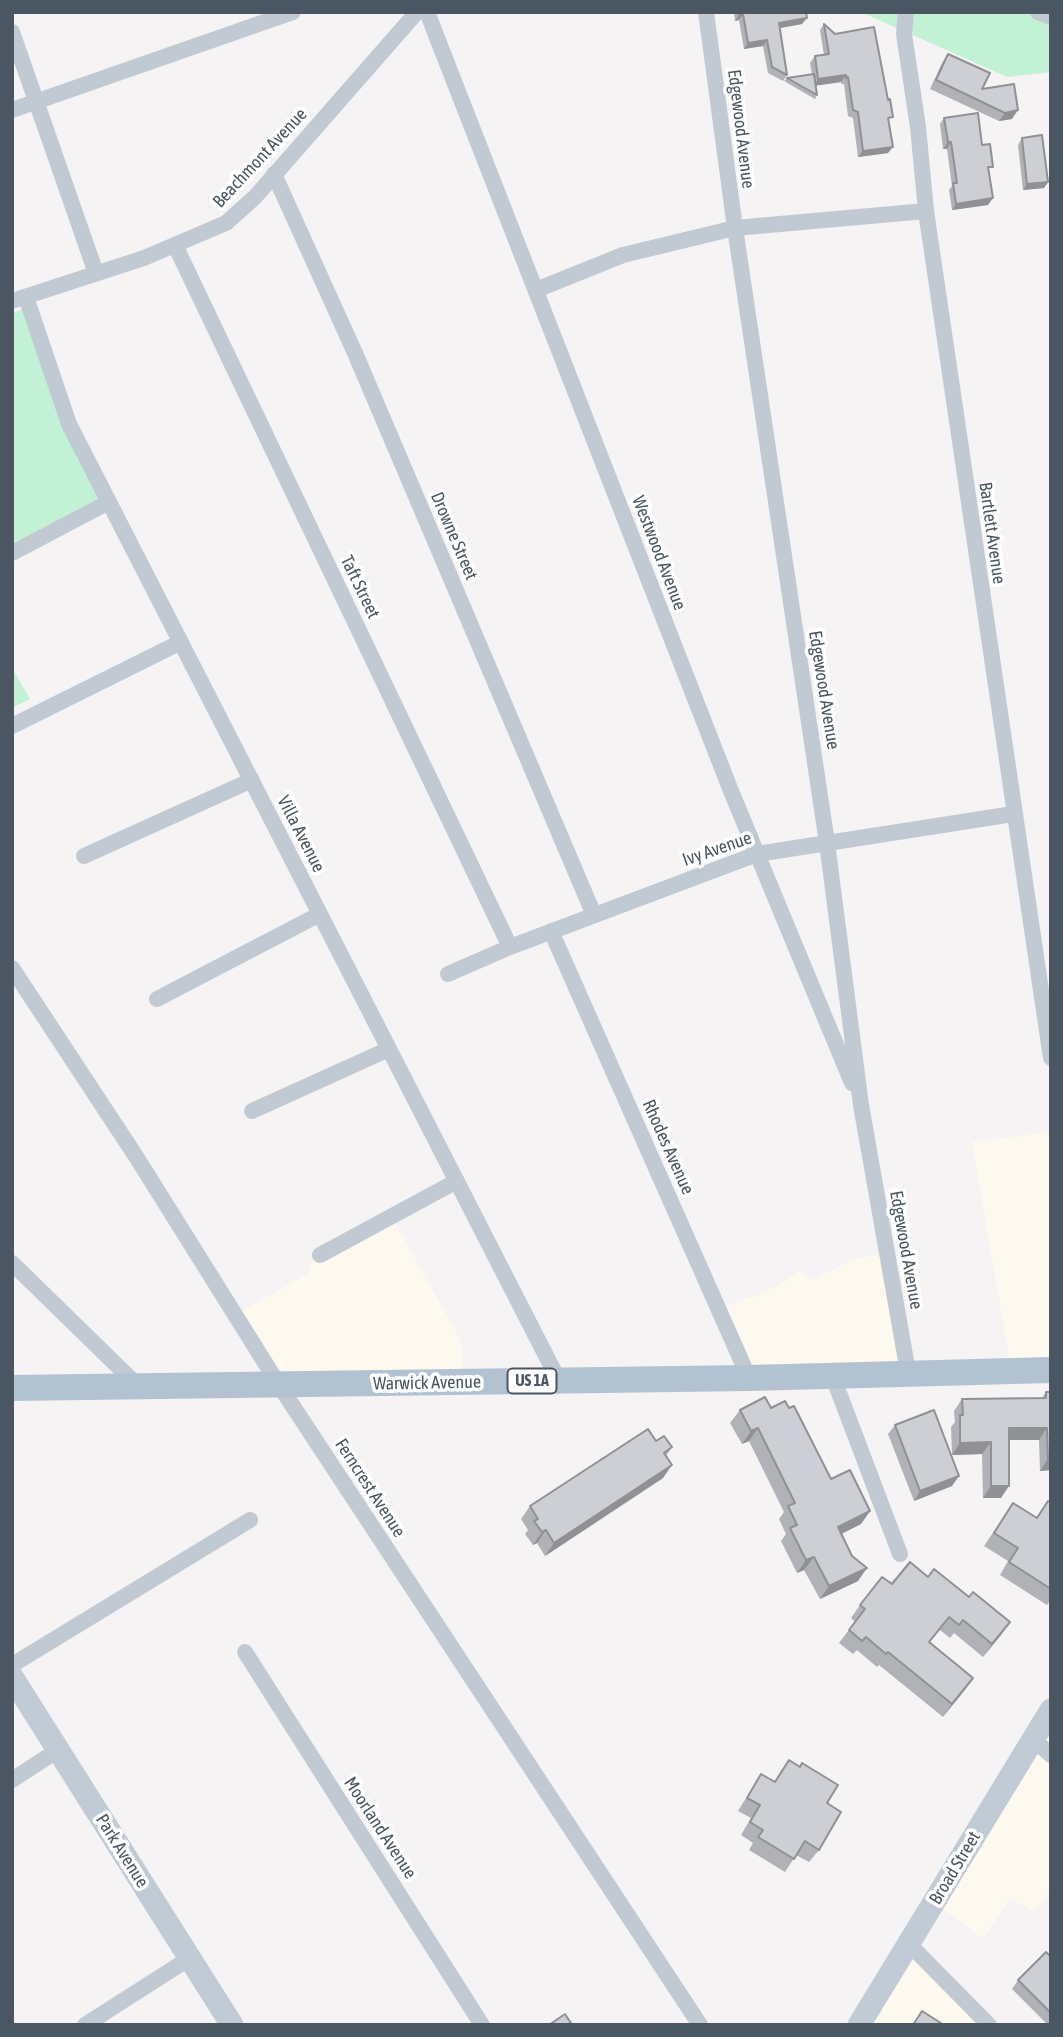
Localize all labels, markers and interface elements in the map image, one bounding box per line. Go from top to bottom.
street label: Edgewood Avenue [723,68,759,190]
street label: Beachmont Avenue [208,104,312,212]
street label: Bartlett Avenue [974,481,1010,585]
street label: Drowne Street [426,489,482,583]
street label: Westwood Avenue [627,493,691,613]
street label: Taft Street [336,552,384,622]
street label: Edgewood Avenue [804,629,844,751]
street label: Villa Avenue [273,792,329,876]
street label: Ivy Avenue [680,827,754,871]
street label: Rhodes Avenue [637,1096,699,1198]
street label: Edgewood Avenue [885,1189,927,1311]
road number: US 1A [508,1368,556,1394]
street label: Warwick Avenue [373,1371,481,1395]
street label: Ferncrest Avenue [330,1435,410,1541]
street label: Moorland Avenue [339,1773,421,1883]
street label: Park Avenue [91,1810,153,1892]
street label: Broad Street [925,1828,985,1908]

